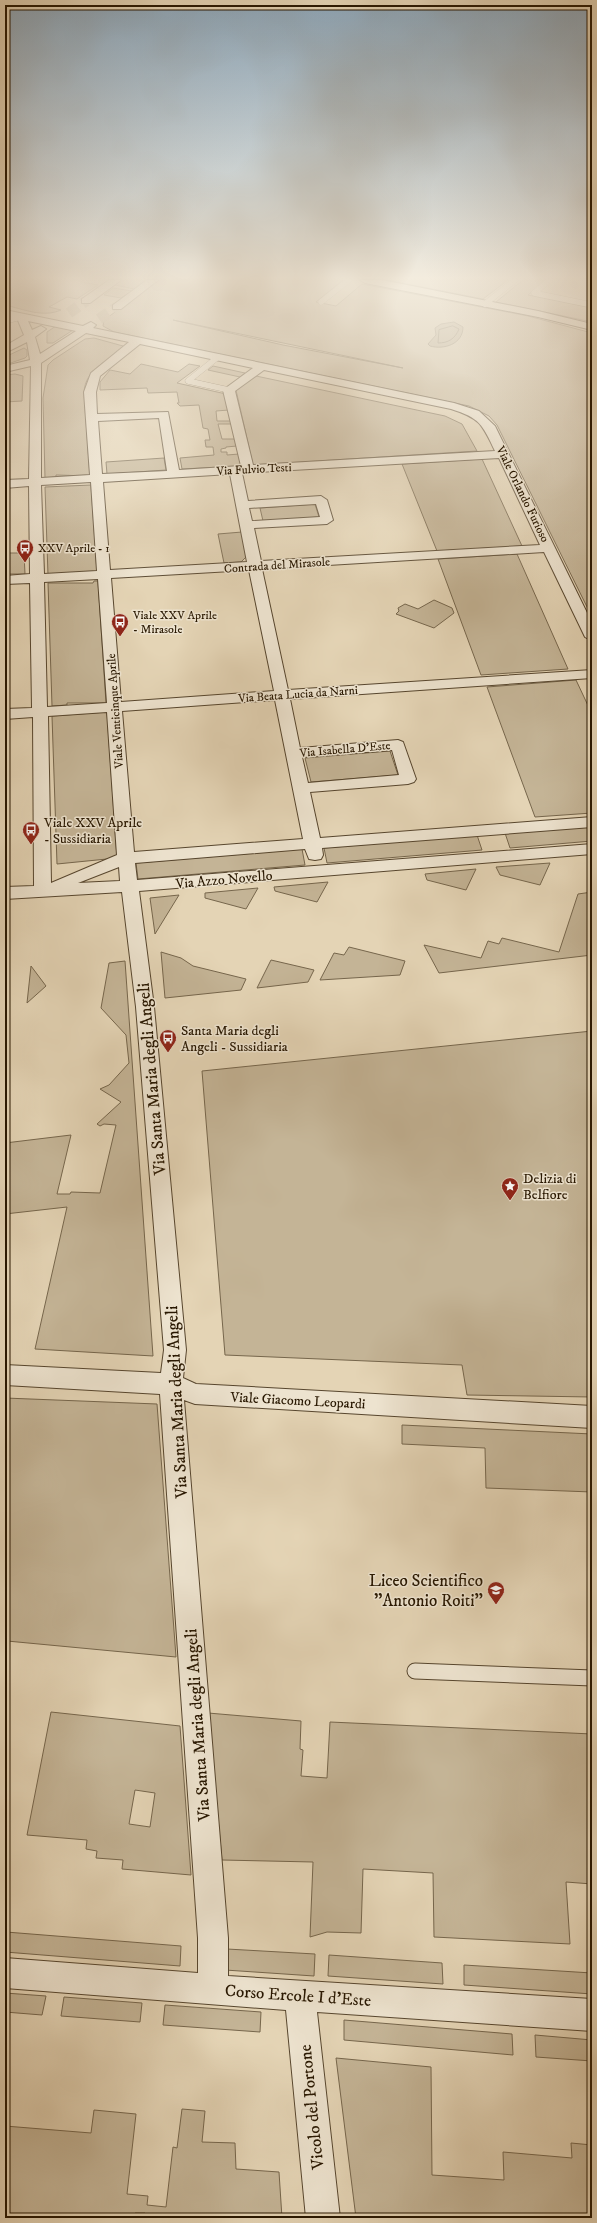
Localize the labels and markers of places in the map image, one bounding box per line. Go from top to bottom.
bus stop icon: XXV Aprile - 1 [15,538,35,563]
place label: XXV Aprile - 1 [38,541,110,556]
place label: Viale XXV Aprile - Mirasole [132,608,217,637]
bus stop icon: Viale XXV Aprile - Mirasole [110,612,130,637]
place label: Viale XXV Aprile - Sussidiaria [43,814,142,848]
bus stop icon: Viale XXV Aprile - Sussidiaria [21,820,41,845]
place label: Santa Maria degli Angeli - Sussidiaria [181,1022,288,1056]
bus stop icon: Santa Maria degli Angeli - Sussidiaria [158,1028,178,1053]
place label: Delizia di Belfiore [523,1170,577,1204]
place icon: Delizia di Belfiore [500,1176,520,1201]
place label: Liceo Scientifico "Antonio Roiti" [369,1570,483,1612]
school or university icon: Liceo Scientifico "Antonio Roiti" [486,1580,506,1605]

